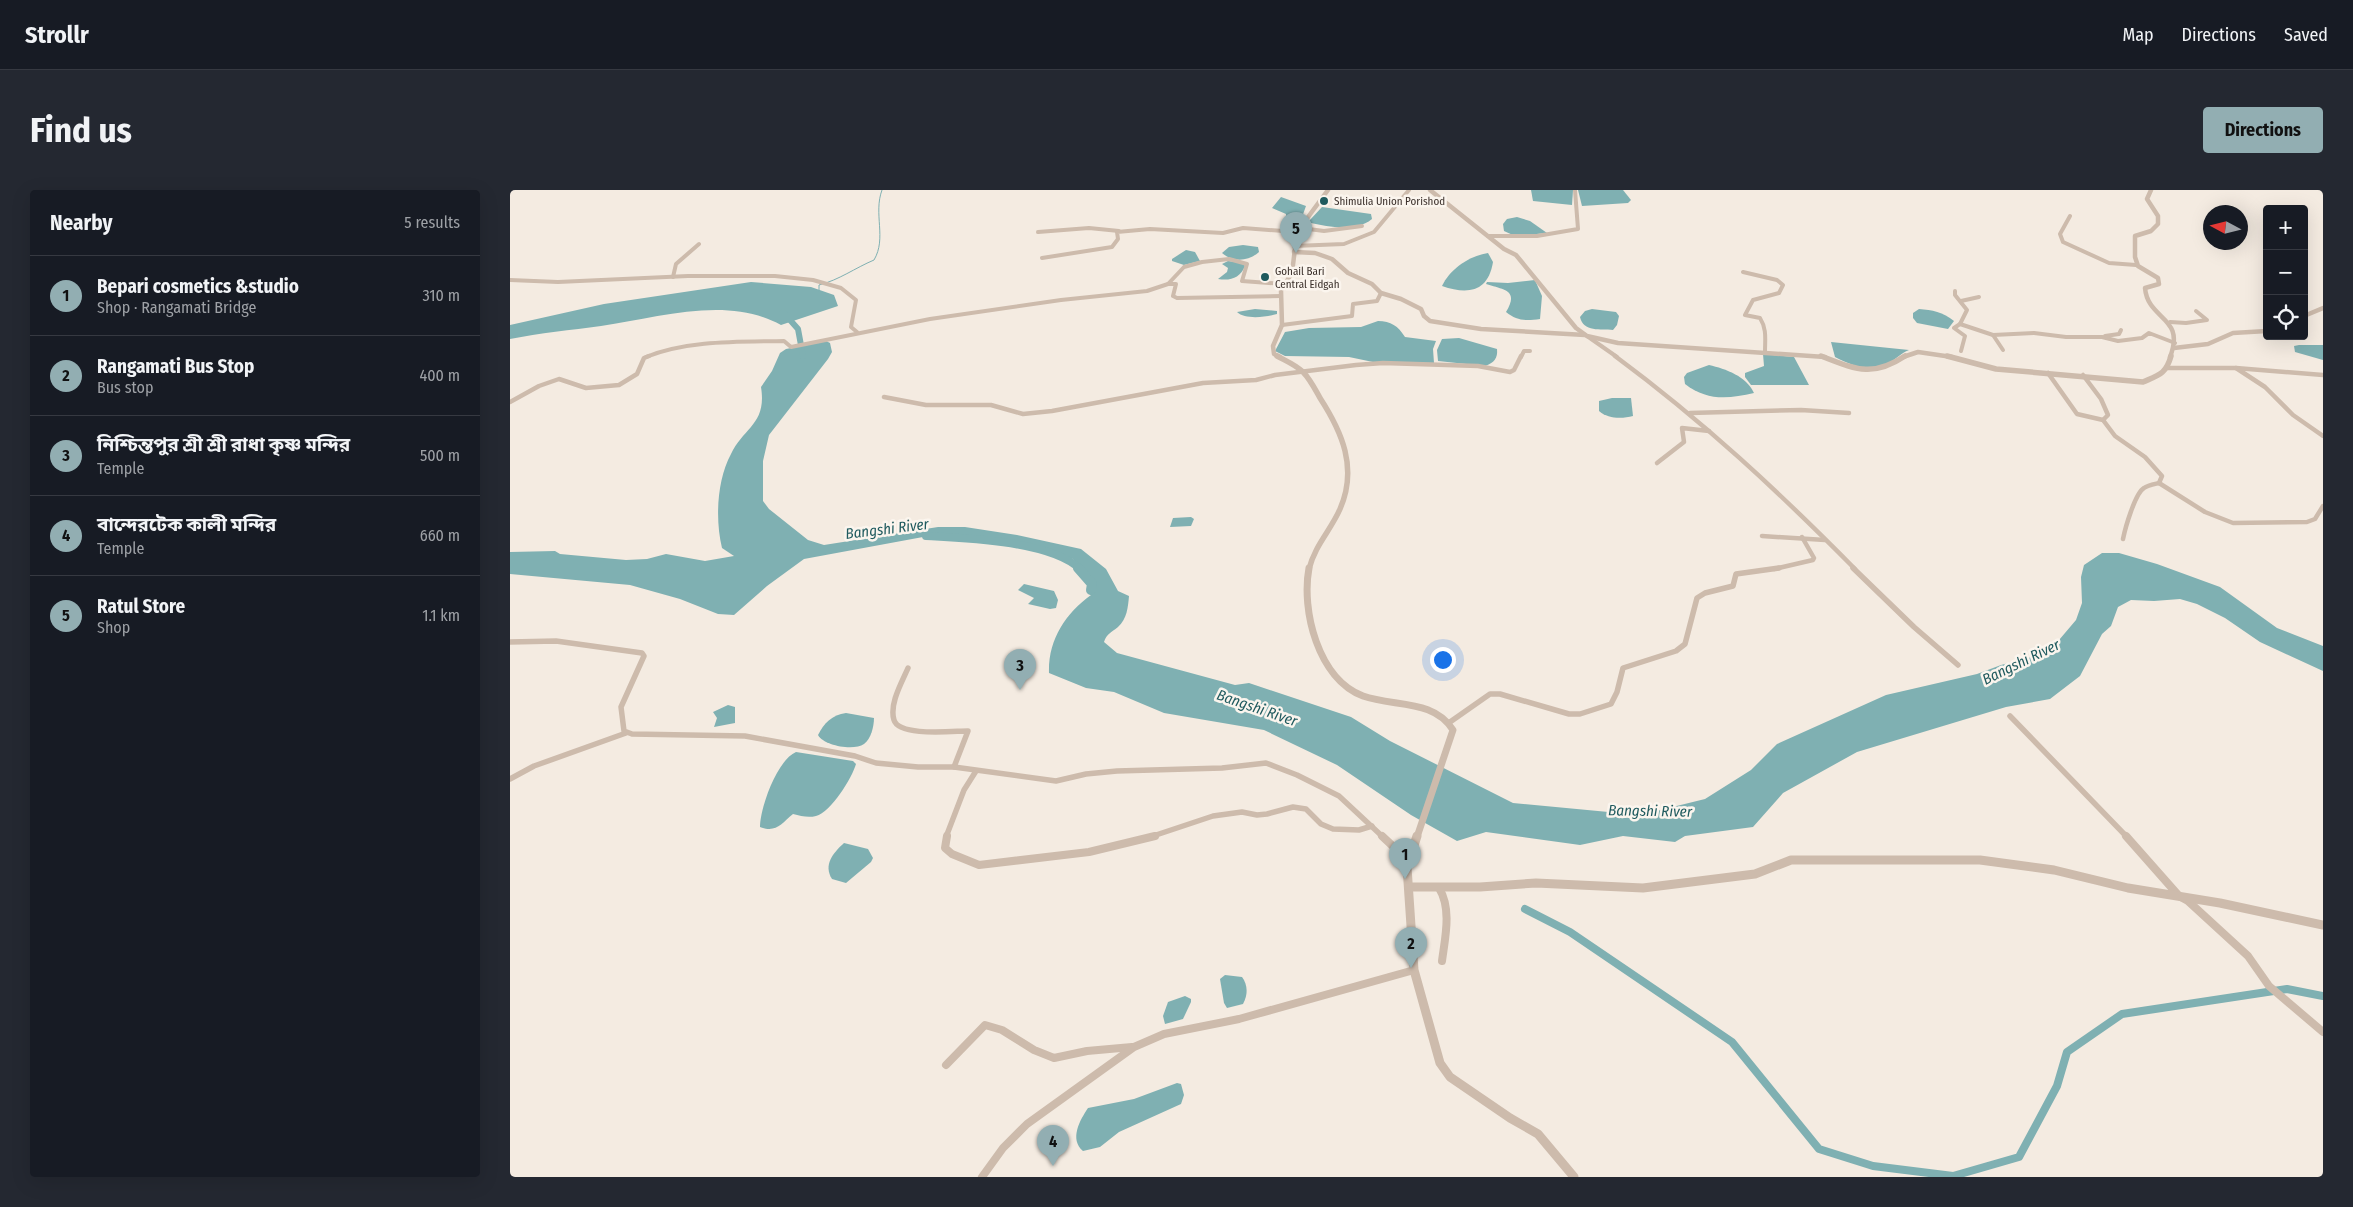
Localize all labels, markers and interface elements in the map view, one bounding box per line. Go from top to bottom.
text: Strollr [25,21,89,49]
text: Map [2122,24,2154,46]
text: Directions [2182,24,2256,46]
text: Saved [2284,24,2328,46]
button: Directions [2203,107,2323,153]
text: Find us [30,109,132,151]
marker: Shimulia Union Porishod [1318,195,1330,207]
place label: Shimulia Union Porishod [1334,195,1445,208]
north arrow [2203,205,2248,250]
map controls [2263,205,2308,340]
button: + [2263,205,2308,250]
text: Nearby [50,210,112,236]
pin: 5 [1280,212,1312,253]
text: 5 results [404,213,460,232]
button: − [2263,250,2308,295]
place label: Gohail Bari Central Eidgah [1275,265,1339,291]
marker: Gohail Bari Central Eidgah [1259,271,1271,283]
text: Bepari cosmetics &studio [97,275,299,298]
text: 1 [63,286,69,305]
text: 310 m [423,286,460,305]
button: locate [2263,295,2308,340]
text: Shop · Rangamati Bridge [97,298,256,317]
text: Rangamati Bus Stop [97,355,254,378]
text: 2 [62,366,70,385]
text: 400 m [420,366,460,385]
text: Bus stop [97,378,153,397]
text: নিশ্চিন্তপুর শ্রী শ্রী রাধা কৃষ্ণ মন্দির [97,433,350,456]
text: 3 [62,446,70,465]
text: 500 m [420,446,460,465]
text: Temple [97,459,144,478]
text: বান্দেরটেক কালী মন্দির [97,513,276,536]
water label: Bangshi River [844,515,931,543]
text: 4 [62,526,70,545]
text: 660 m [420,526,460,545]
text: Temple [97,539,144,558]
text: Ratul Store [97,595,185,618]
text: 5 [62,606,70,625]
text: 1.1 km [422,606,460,625]
text: Shop [97,618,130,637]
water label: Bangshi River [1979,635,2063,688]
your location [1430,647,1456,673]
pin: 3 [1004,649,1036,690]
water label: Bangshi River [1214,686,1300,730]
water label: Bangshi River [1608,801,1693,821]
pin: 1 [1389,838,1421,879]
pin: 2 [1395,927,1427,968]
pin: 4 [1037,1125,1069,1166]

